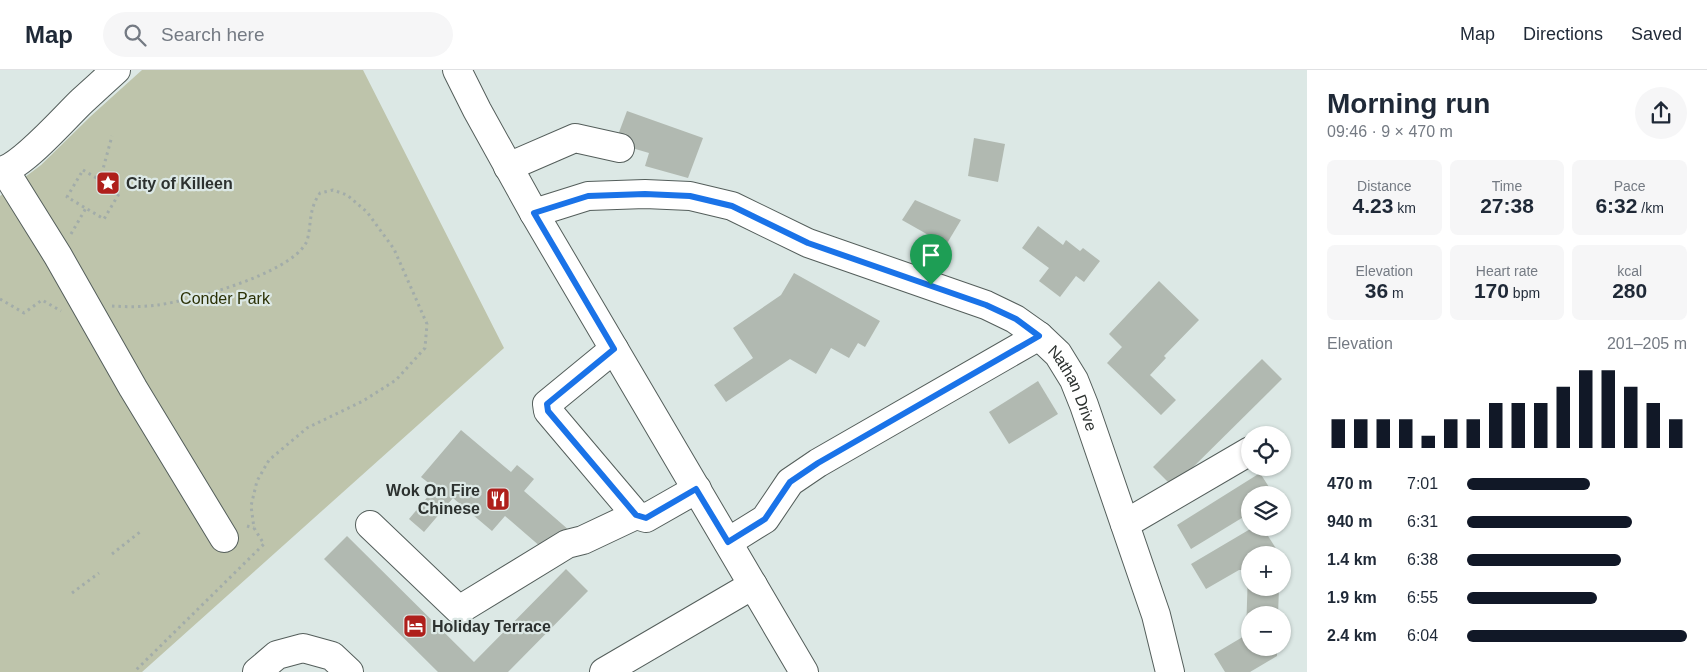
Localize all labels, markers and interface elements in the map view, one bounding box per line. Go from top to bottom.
search box [103,12,453,57]
text: Map [25,21,73,48]
icon: search [121,21,149,49]
text: Search here [161,24,265,45]
text: Map [1460,24,1495,44]
text: Directions [1523,24,1603,44]
text: Saved [1631,24,1682,44]
button: share [1635,87,1687,139]
text: Morning run [1327,88,1490,119]
text: 09:46 · 9 × 470 m [1327,123,1453,140]
place icon: City of Killeen [95,170,121,196]
place label: City of Killeen [126,175,233,192]
text: Distance [1357,178,1412,194]
text: Time [1492,178,1522,194]
text: Pace [1614,178,1646,194]
text: 4.23 [1353,194,1393,217]
text: 27:38 [1480,194,1534,217]
text: 6:32 [1595,194,1637,217]
text: km [1393,200,1416,216]
text: /km [1637,200,1664,216]
pin [910,234,952,285]
icon: arrive [917,241,945,269]
text: Elevation [1356,263,1413,279]
text: Heart rate [1476,263,1538,279]
text: kcal [1617,263,1642,279]
text: 36 [1365,279,1388,302]
text: 170 [1474,279,1509,302]
text: 280 [1612,279,1647,302]
text: m [1388,285,1404,301]
text: bpm [1509,285,1540,301]
park label: Conder Park [180,290,271,307]
text: Elevation [1327,335,1393,352]
text: 201–205 m [1607,335,1687,352]
street label: Nathan Drive [1045,342,1100,433]
map controls [1241,426,1291,656]
button: locate [1241,426,1291,476]
text: 470 m [1327,475,1372,492]
text: 7:01 [1407,475,1438,492]
place label: Wok On Fire Chinese [386,482,480,517]
restaurant icon: Wok On Fire Chinese [485,486,511,512]
button: layers [1241,486,1291,536]
text: 940 m [1327,513,1372,530]
text: 6:31 [1407,513,1438,530]
button: + [1241,546,1291,596]
text: 1.4 km [1327,551,1377,568]
text: 6:38 [1407,551,1438,568]
text: 1.9 km [1327,589,1377,606]
text: 6:55 [1407,589,1438,606]
button: − [1241,606,1291,656]
hotel icon: Holiday Terrace [402,613,428,639]
place label: Holiday Terrace [432,618,551,635]
text: 2.4 km [1327,627,1377,644]
text: 6:04 [1407,627,1438,644]

